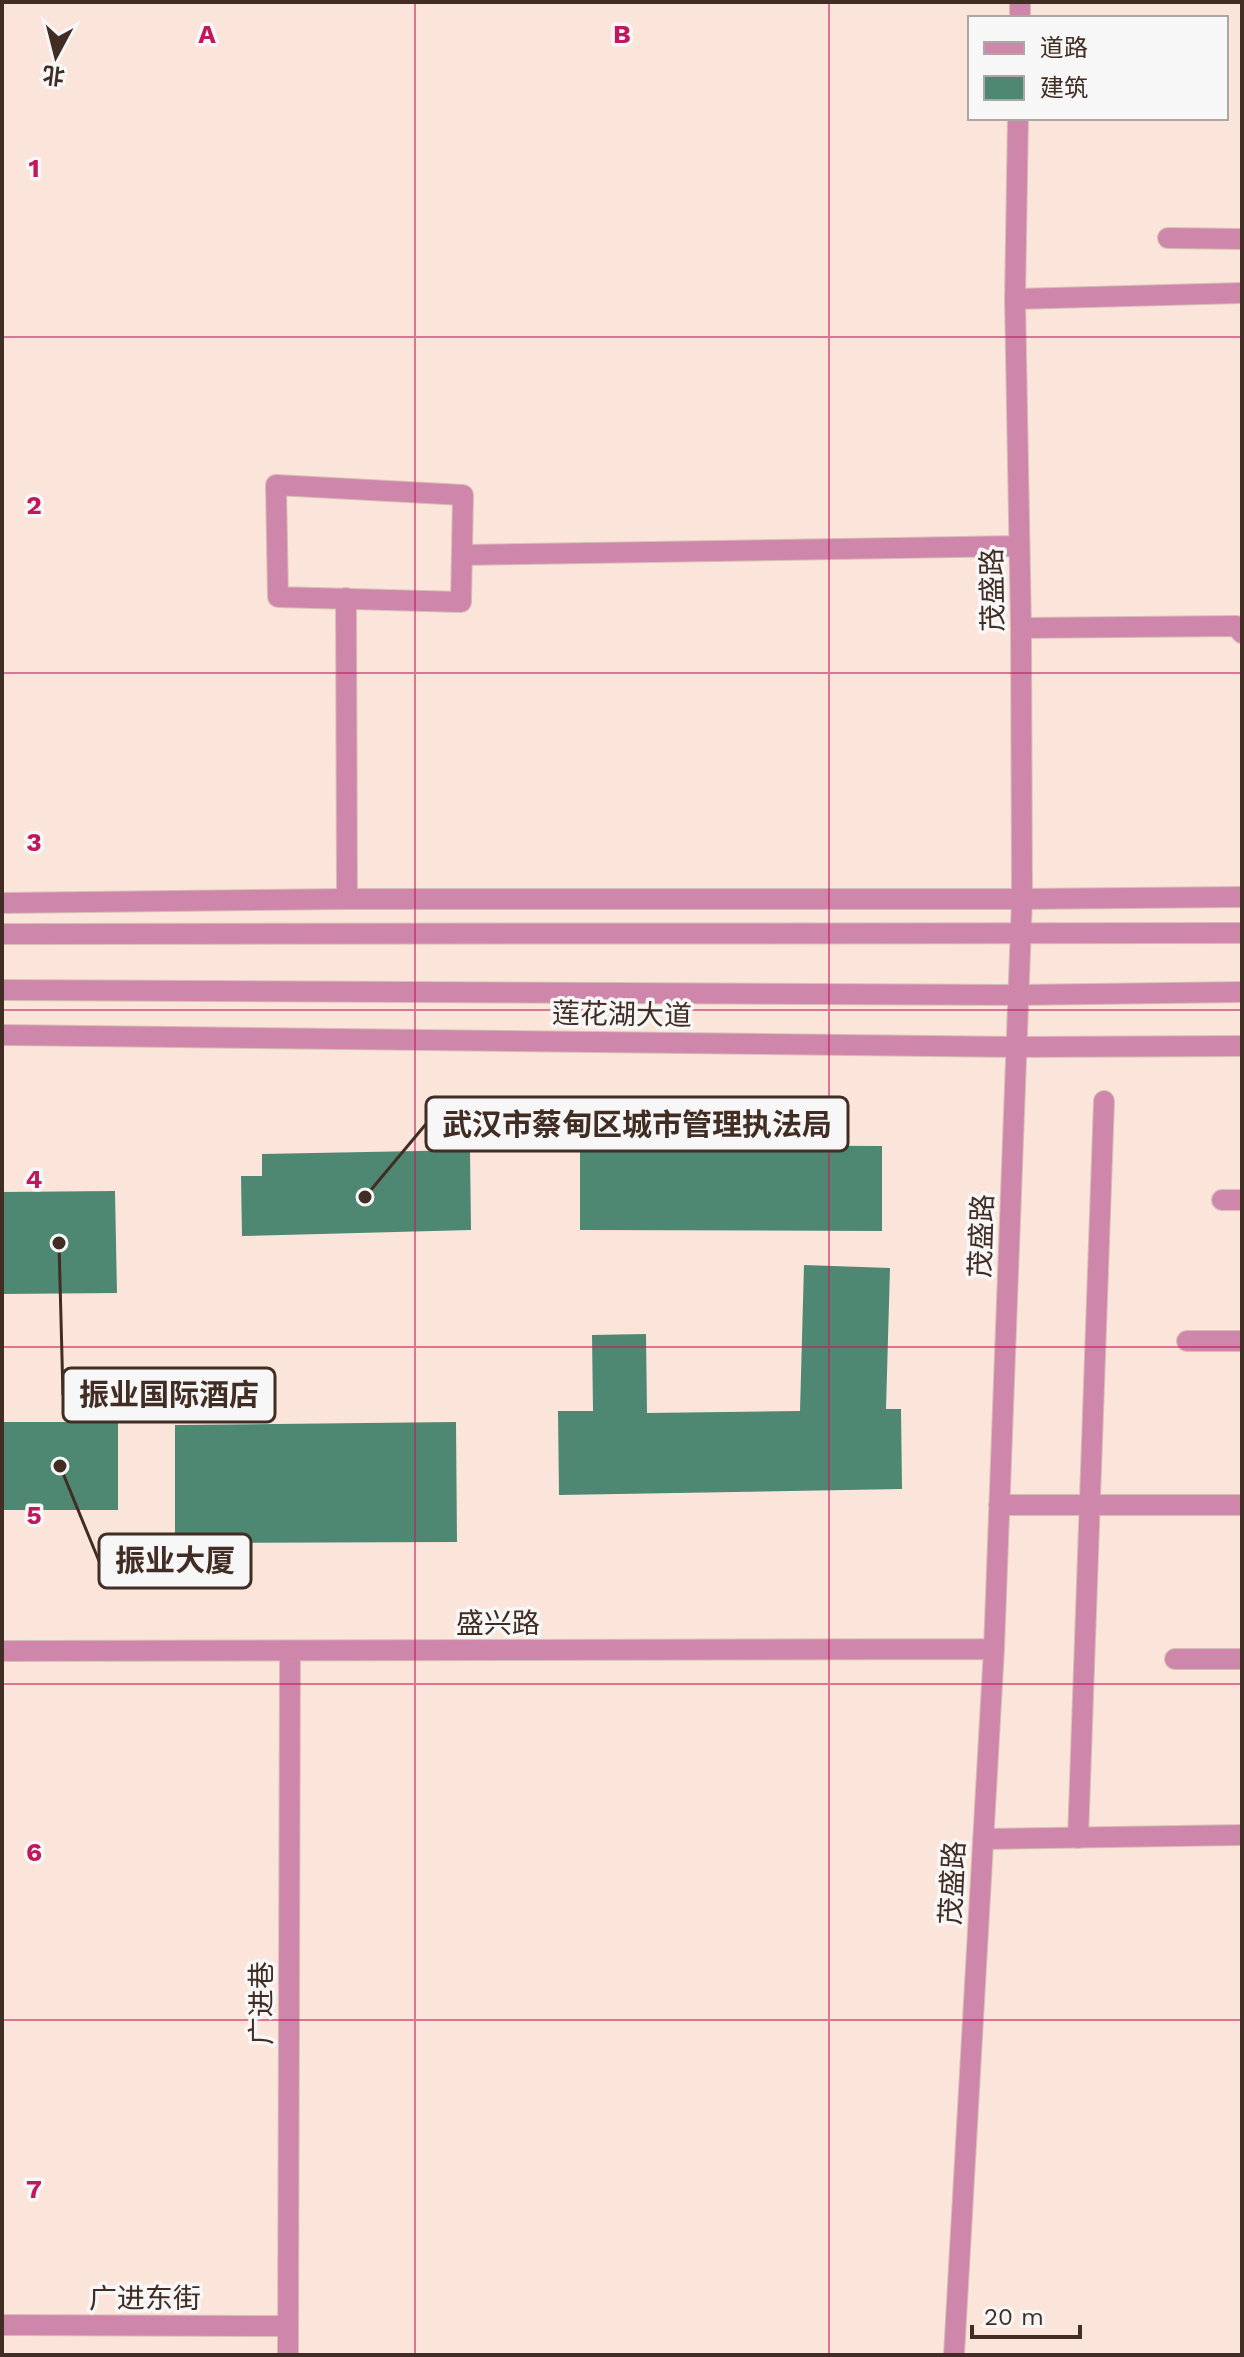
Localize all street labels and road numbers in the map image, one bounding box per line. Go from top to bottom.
street label: 茂盛路 [975,548,1010,632]
street label: 莲花湖大道 [552,997,692,1032]
street label: 茂盛路 [964,1193,999,1279]
street label: 盛兴路 [456,1607,540,1640]
street label: 茂盛路 [934,1840,971,1926]
street label: 广进巷 [245,1961,278,2045]
street label: 广进东街 [89,2282,201,2315]

